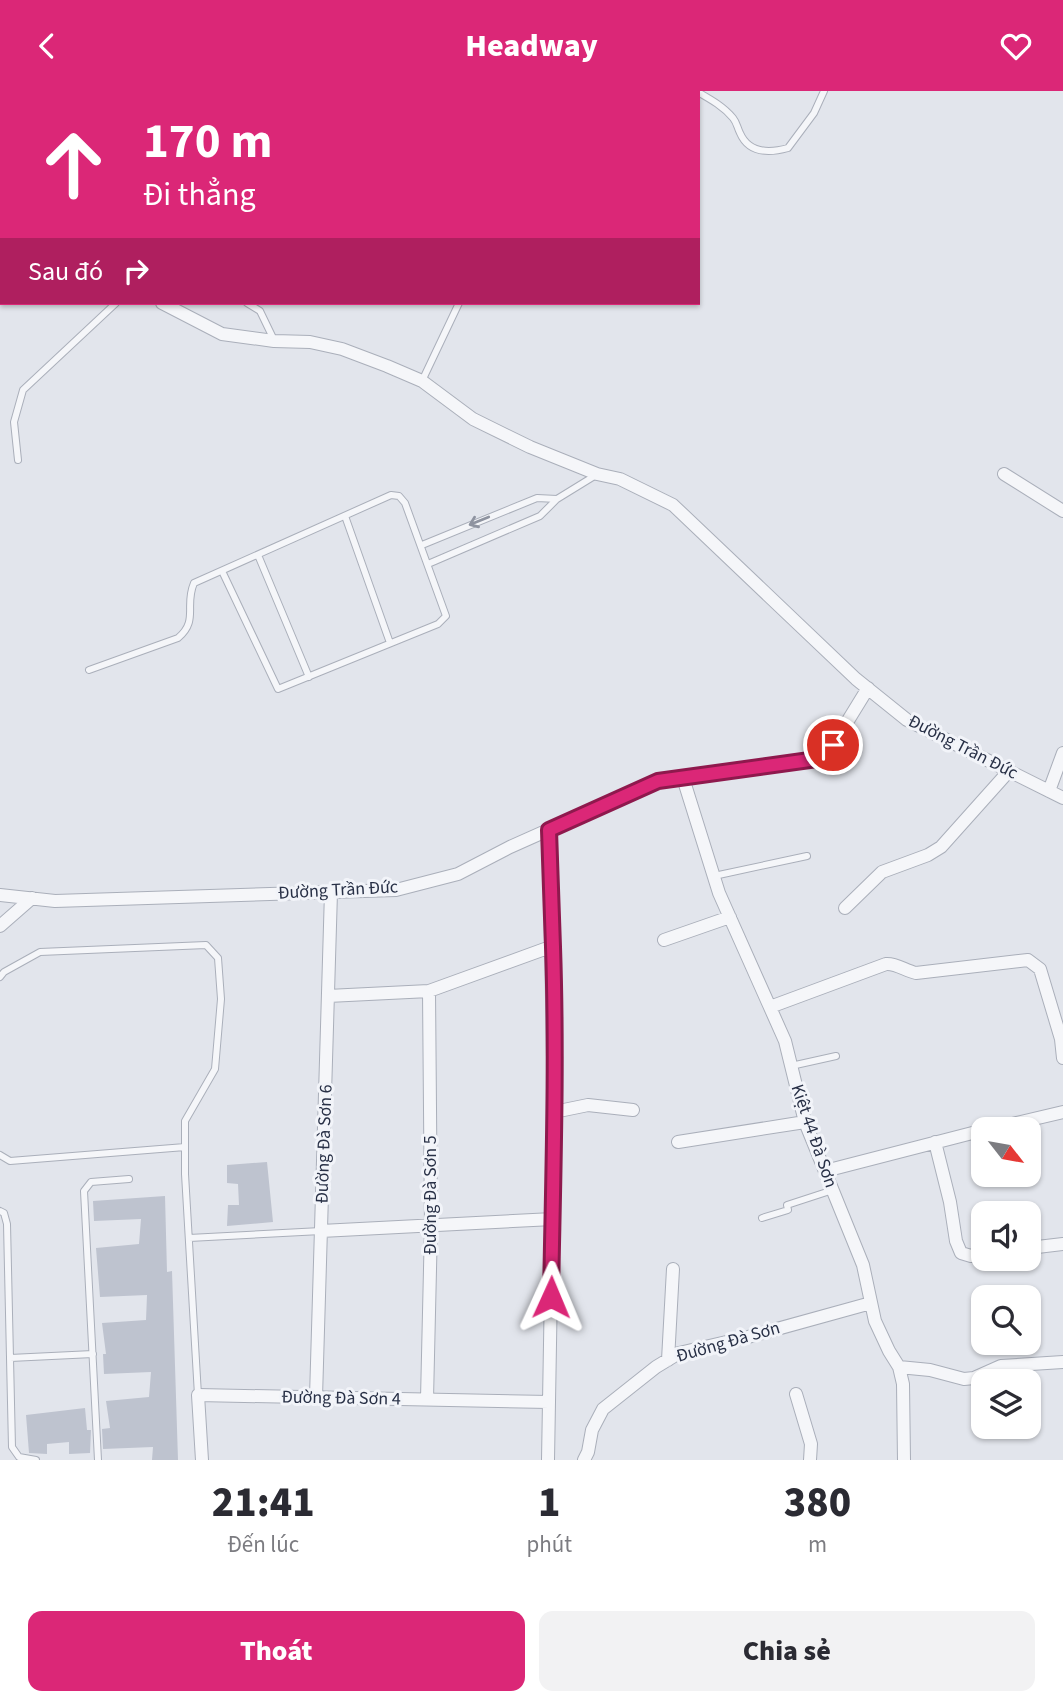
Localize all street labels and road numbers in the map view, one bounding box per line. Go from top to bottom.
street label: Đường Trần Đức [904,709,1022,785]
street label: Đường Trần Đức [277,874,399,906]
street label: Kiệt 44 Đà Sơn [785,1081,843,1191]
street label: Đường Đà Sơn 6 [309,1084,339,1204]
street label: Đường Đà Sơn 5 [418,1135,443,1255]
street label: Đường Đà Sơn [673,1315,783,1369]
street label: Đường Đà Sơn 4 [281,1384,401,1412]

